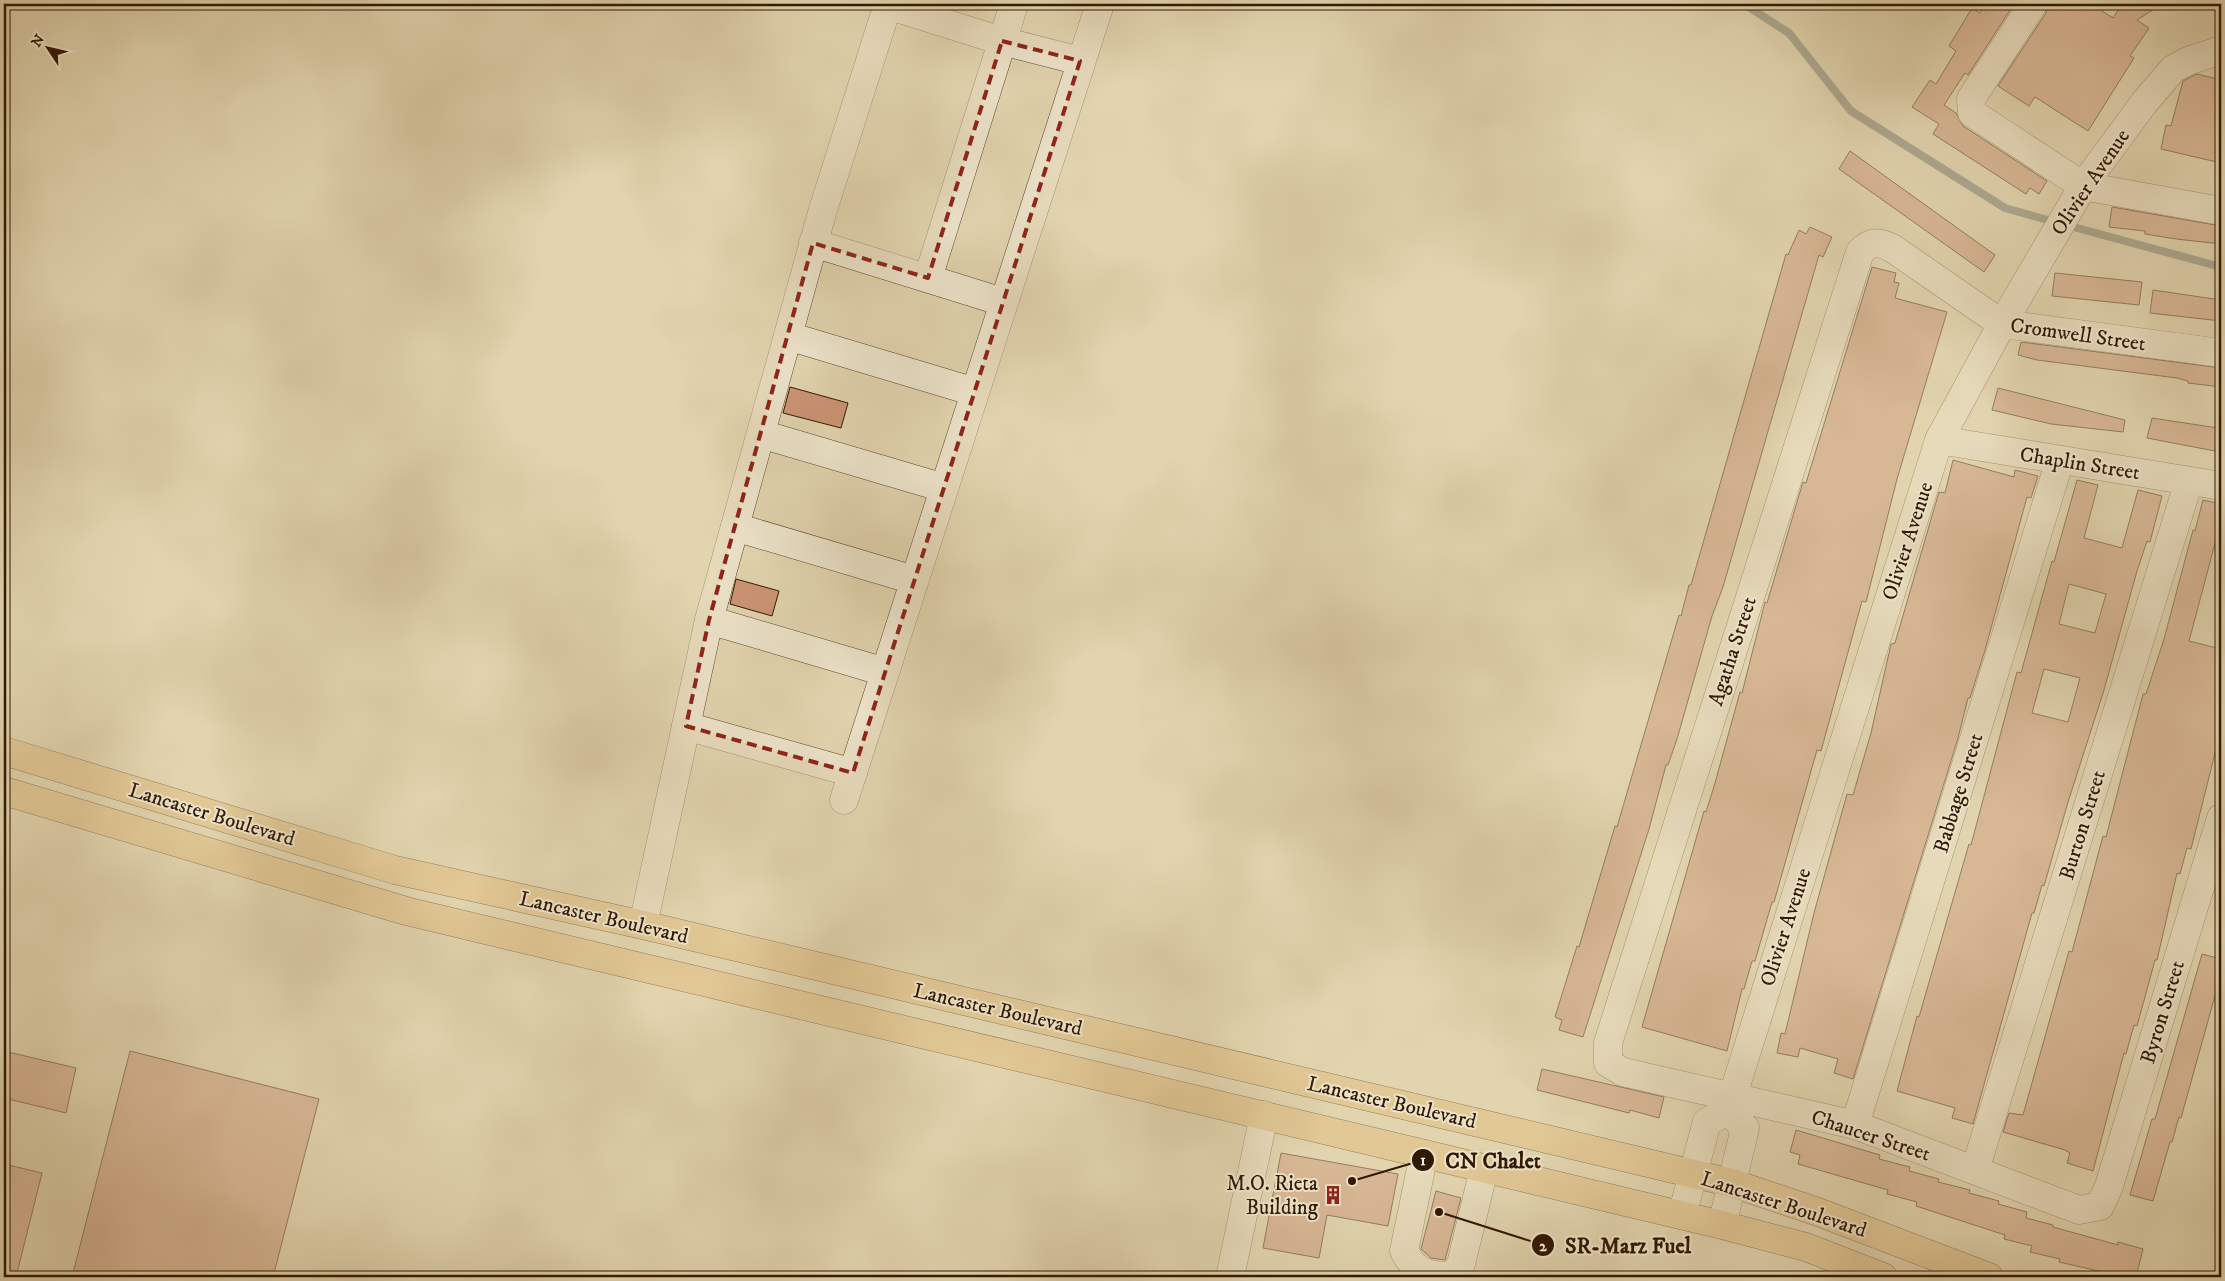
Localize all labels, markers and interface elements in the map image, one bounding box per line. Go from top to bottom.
north arrow [22,22,72,72]
text: N [27,31,49,51]
street label: Olivier Avenue [2046,124,2136,241]
street label: Cromwell Street [2008,313,2147,357]
street label: Chaplin Street [2018,442,2142,486]
street label: Olivier Avenue [1877,479,1939,604]
street label: Agatha Street [1703,593,1763,709]
street label: Babbage Street [1928,730,1990,856]
street label: Burton Street [2054,767,2112,883]
street label: Lancaster Boulevard [125,777,299,853]
street label: Olivier Avenue [1755,865,1817,990]
street label: Lancaster Boulevard [517,886,691,950]
street label: Byron Street [2135,957,2191,1067]
street label: Lancaster Boulevard [911,978,1085,1042]
street label: Lancaster Boulevard [1305,1071,1479,1135]
street label: Chaucer Street [1808,1104,1934,1168]
callout: CN Chalet [1410,1142,1551,1179]
text: CN Chalet [1445,1148,1541,1175]
text: 1 [1420,1151,1426,1170]
street label: Lancaster Boulevard [1698,1166,1870,1244]
place label: M.O. Rieta Building [1226,1171,1319,1221]
building icon: M.O. Rieta Building [1322,1184,1344,1206]
callout: SR-Marz Fuel [1530,1227,1701,1264]
text: SR-Marz Fuel [1565,1233,1691,1260]
text: 2 [1539,1237,1547,1256]

